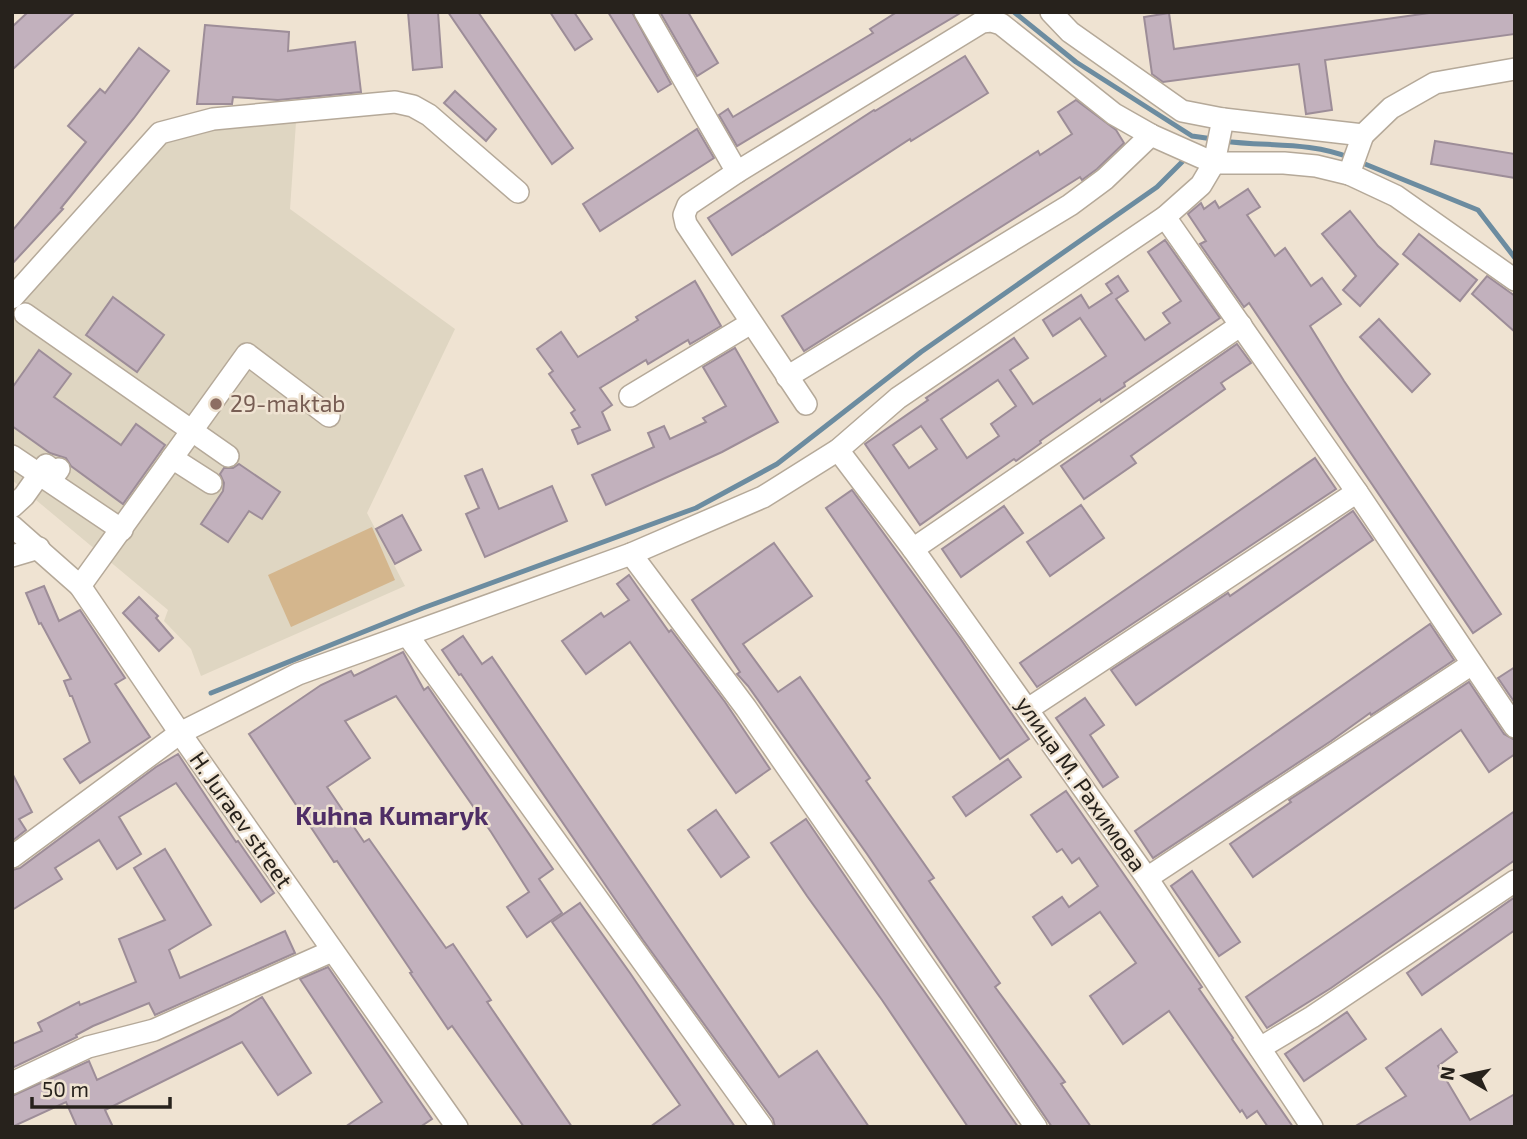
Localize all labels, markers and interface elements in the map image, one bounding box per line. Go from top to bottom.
place label: 29-maktab [230,389,345,417]
marker: 29-maktab [208,396,224,412]
street label: улица М. Рахимова [1010,690,1153,877]
street label: H. Juraev street [184,746,299,893]
district label: Kuhna Kumaryk [295,799,489,831]
north arrow [1429,1041,1499,1111]
text: N [1434,1065,1459,1082]
scale bar [32,1066,170,1110]
text: 50 m [42,1076,89,1101]

